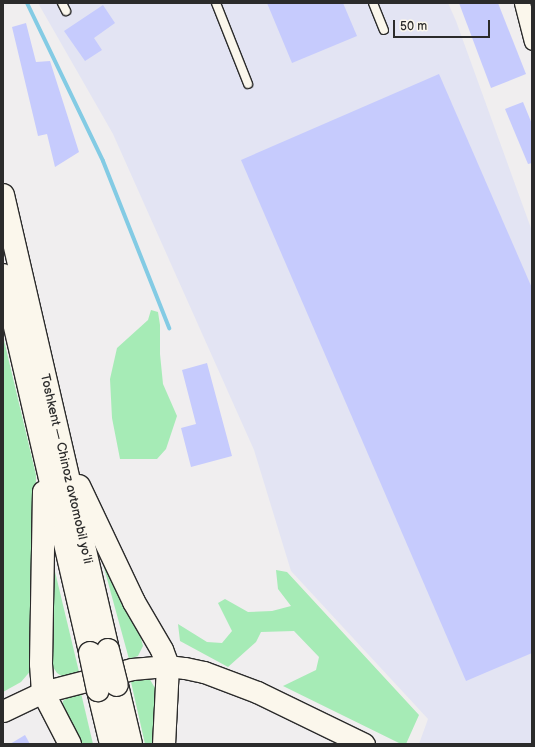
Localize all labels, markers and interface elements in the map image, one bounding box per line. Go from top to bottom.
scale bar [395,12,492,38]
text: 50 m [400,19,427,34]
street label: Toshkent — Chinoz avtomobil yoʻli [36,372,96,566]

